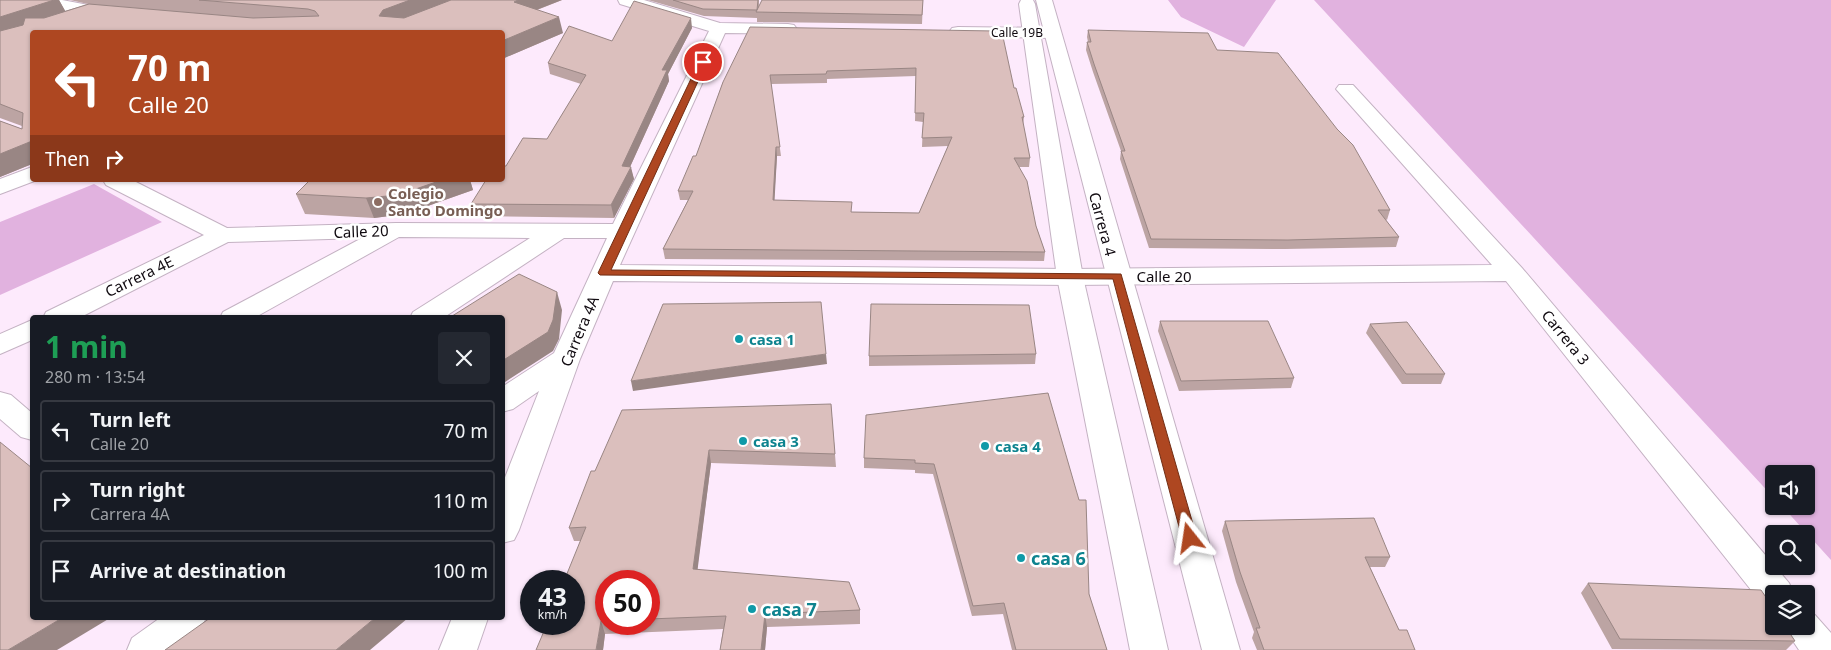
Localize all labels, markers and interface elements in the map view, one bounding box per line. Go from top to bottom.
street label: Calle 19B [991,24,1043,41]
pin [682,41,724,83]
text: 70 m [128,44,211,91]
icon: arrive [689,48,717,76]
icon: left [45,50,110,115]
text: Calle 20 [128,89,209,119]
icon: right [100,145,128,173]
text: Then [45,146,90,172]
place label: Colegio Santo Domingo [388,183,503,220]
street label: Carrera 4 [1085,190,1121,258]
marker: Colegio Santo Domingo [372,196,384,208]
street label: Calle 20 [333,220,389,242]
street label: Carrera 4E [102,251,176,301]
street label: Calle 20 [1136,266,1192,286]
street label: Carrera 4A [555,292,603,369]
street label: Carrera 3 [1538,305,1594,369]
text: 1 min [45,326,128,367]
place label: casa 1 [749,329,795,349]
button: close [438,332,490,384]
marker: casa 1 [733,333,745,345]
text: 280 m · 13:54 [45,366,145,388]
text: Turn left [90,407,171,433]
icon: left [47,417,75,445]
text: 70 m [444,418,488,444]
place label: casa 3 [753,431,799,451]
text: Calle 20 [90,433,149,455]
marker: casa 3 [737,435,749,447]
place label: casa 4 [995,436,1041,456]
marker: casa 4 [979,440,991,452]
map controls [1765,465,1815,635]
button: sound [1765,465,1815,515]
text: Turn right [90,477,185,503]
icon: right [47,487,75,515]
text: 110 m [433,488,488,514]
text: Carrera 4A [90,503,170,525]
position arrow [1163,511,1215,563]
button: search [1765,525,1815,575]
place label: casa 6 [1031,546,1086,570]
marker: casa 6 [1015,552,1027,564]
icon: arrive [47,557,75,585]
text: Arrive at destination [90,558,286,584]
text: 100 m [433,558,488,584]
speed limit sign: 50 [595,570,660,635]
text: 43 [538,579,567,613]
button: layers [1765,585,1815,635]
place label: casa 7 [762,597,817,621]
marker: casa 7 [746,603,758,615]
text: km/h [538,606,567,623]

